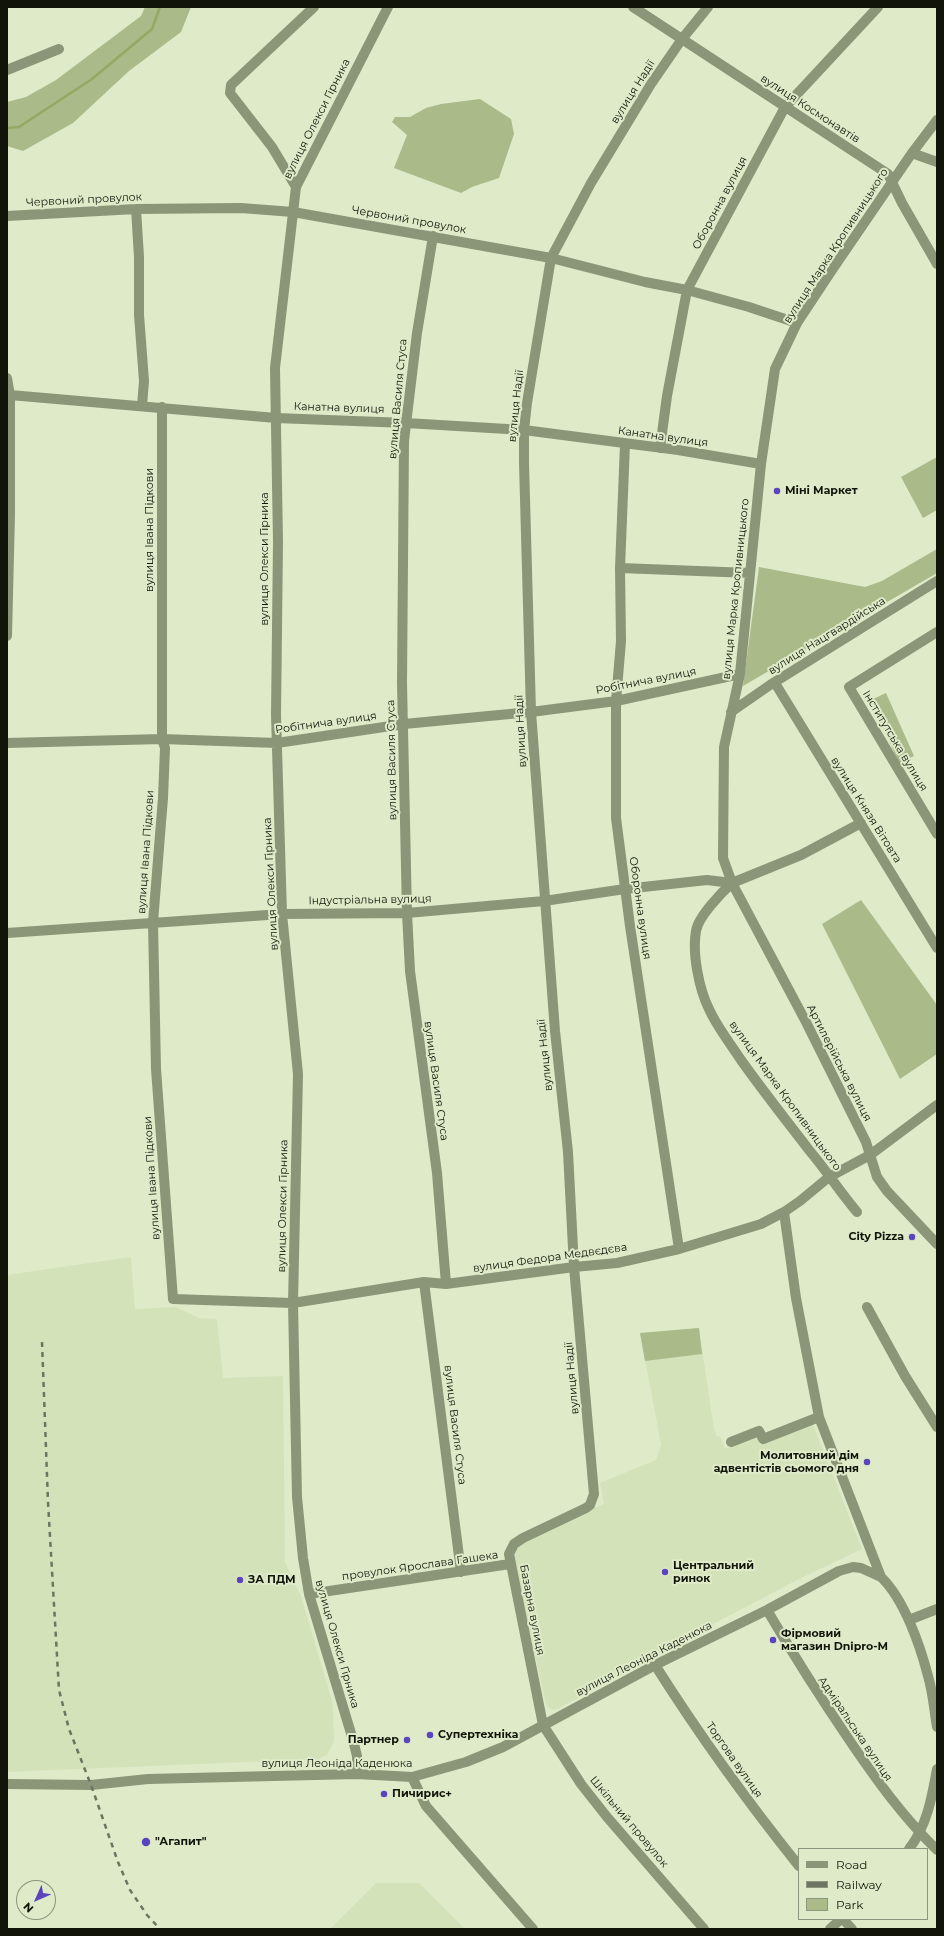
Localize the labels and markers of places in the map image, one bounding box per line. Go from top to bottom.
place label: Міні Маркет [785,484,858,498]
marker: Міні Маркет [772,486,782,496]
place label: City Pizza [848,1230,904,1244]
marker: City Pizza [907,1232,917,1242]
place label: Молитовний дім адвентістів сьомого дня [714,1449,859,1475]
marker: Молитовний дім адвентістів сьомого дня [862,1457,872,1467]
place label: Центральний ринок [673,1559,754,1585]
marker: Центральний ринок [660,1567,670,1577]
place label: ЗА ПДМ [248,1573,296,1587]
marker: ЗА ПДМ [235,1575,245,1585]
place label: Фірмовий магазин Dnipro-M [781,1627,888,1653]
marker: Фірмовий магазин Dnipro-M [768,1635,778,1645]
place label: Супертехніка [438,1728,518,1742]
marker: Супертехніка [425,1730,435,1740]
place label: Партнер [348,1733,399,1747]
marker: Партнер [402,1735,412,1745]
place label: Пичирис+ [392,1787,452,1801]
marker: Пичирис+ [379,1789,389,1799]
place label: "Агапит" [155,1835,206,1849]
marker: "Агапит" [140,1836,152,1848]

